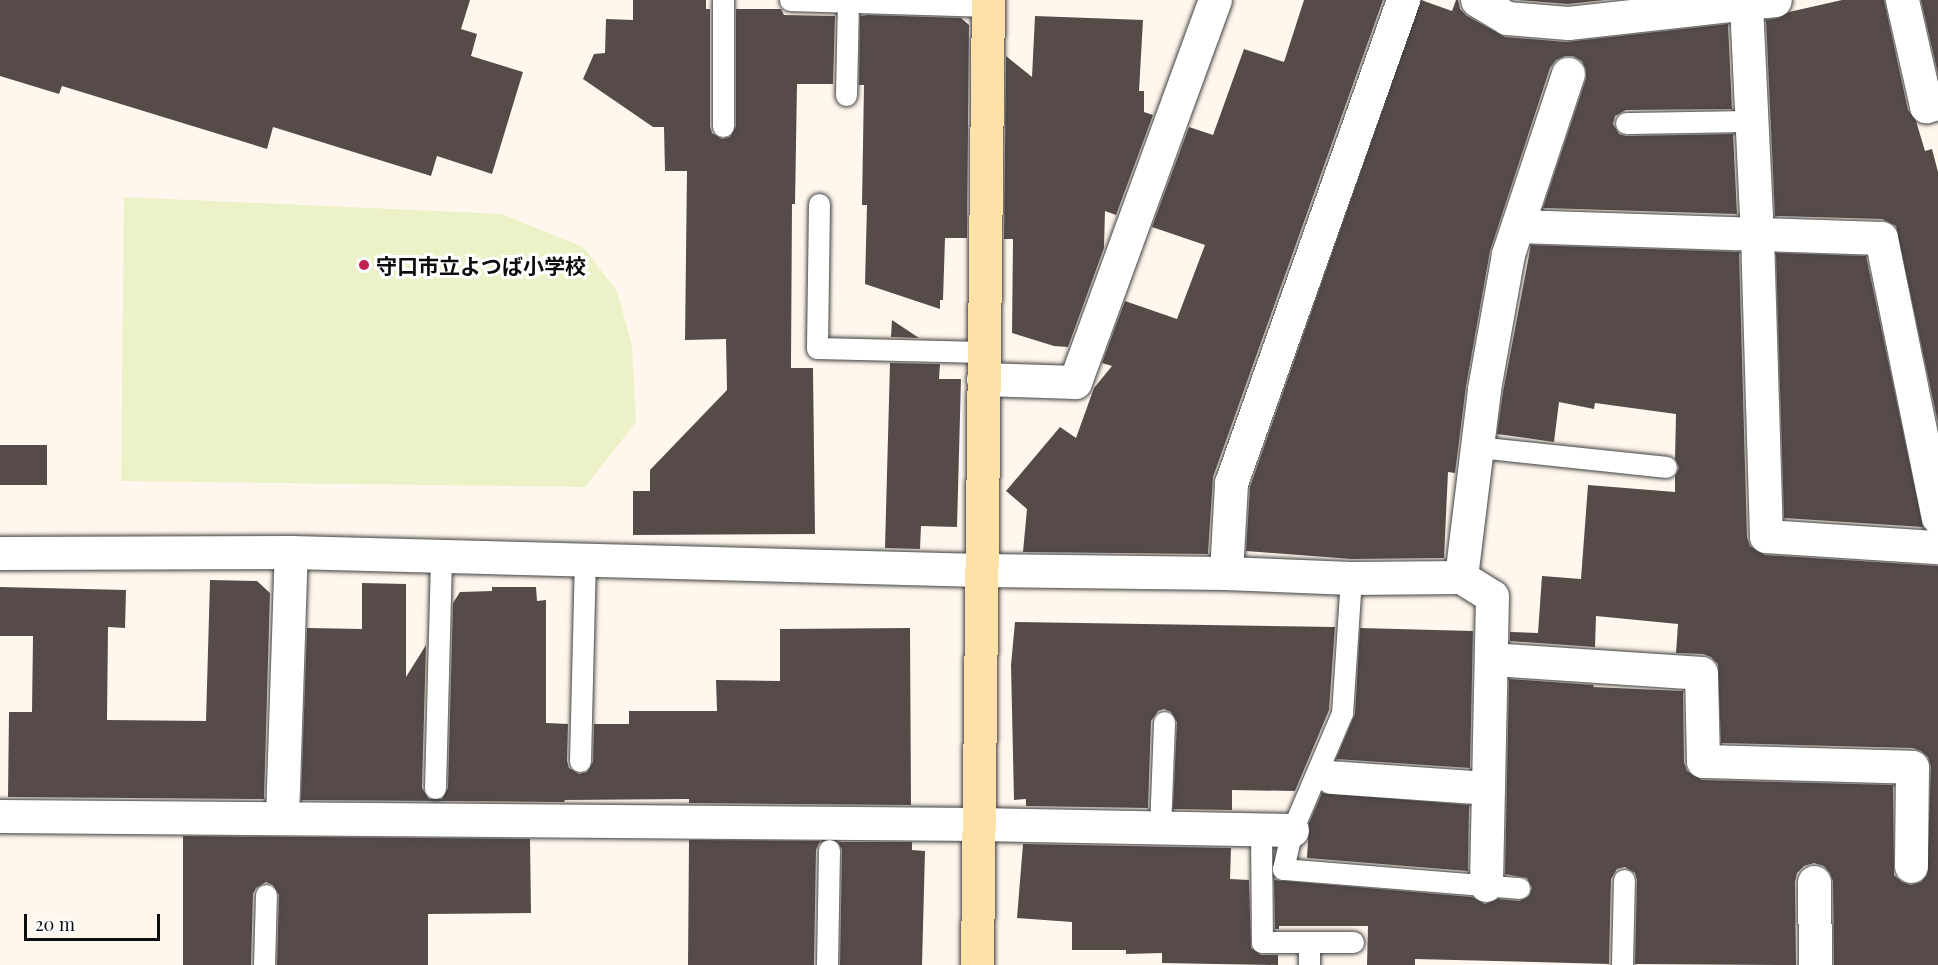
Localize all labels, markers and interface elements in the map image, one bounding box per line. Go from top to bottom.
place label: 守口市立よつば小学校 [376,252,586,278]
marker: 守口市立よつば小学校 [357,258,371,272]
scale bar [27,902,164,940]
text: 20 m [35,912,75,936]

